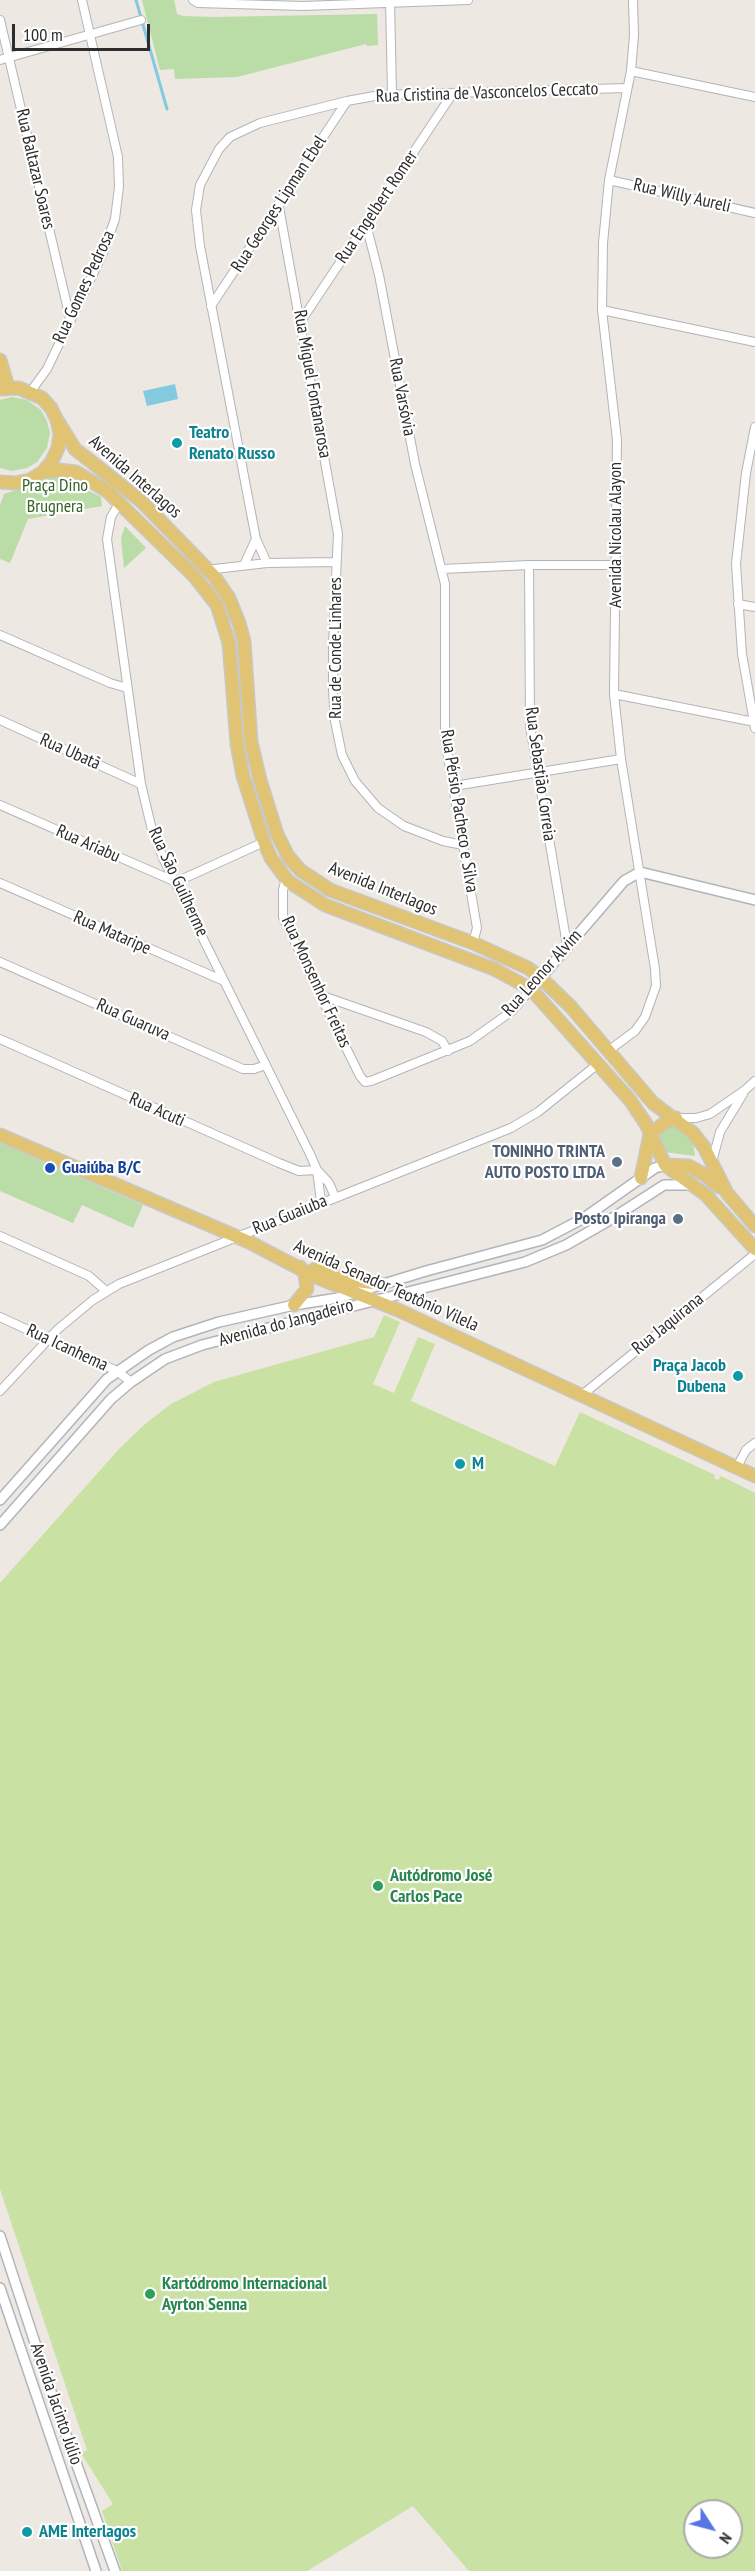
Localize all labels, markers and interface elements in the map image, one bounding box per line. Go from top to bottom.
scale bar [15,12,153,50]
text: 100 m [23,23,63,46]
street label: Rua Cristina de Vasconcelos Ceccato [375,78,599,108]
street label: Rua Baltazar Soares [11,107,59,231]
street label: Rua Georges Lipman Ebel [227,132,331,276]
street label: Rua Engelbert Romer [331,146,423,268]
street label: Rua Willy Aureli [631,174,733,218]
street label: Rua Gomes Pedrosa [48,227,120,347]
street label: Rua Miguel Fontanarosa [288,308,336,460]
street label: Rua Varsóvia [384,356,420,438]
place label: Teatro Renato Russo [189,422,275,464]
street label: Avenida Interlagos [84,431,186,523]
marker: Teatro Renato Russo [170,436,184,450]
street label: Avenida Nicolau Alayon [605,462,627,608]
park label: Praça Dino Brugnera [22,475,88,518]
street label: Rua de Conde Linhares [325,577,347,719]
street label: Rua Sebastião Correia [520,706,560,842]
street label: Rua Pérsio Pacheco e Silva [435,728,483,894]
street label: Rua Ubatã [36,729,104,775]
street label: Rua Ariabu [53,820,123,868]
street label: Rua São Guilherme [143,824,213,940]
street label: Avenida Interlagos [326,857,440,921]
street label: Rua Mataripe [70,906,154,960]
street label: Rua Monsenhor Freitas [276,913,356,1051]
street label: Rua Leonor Alvim [498,925,586,1021]
street label: Rua Guaruva [93,994,173,1046]
street label: Rua Acuti [126,1088,188,1132]
place label: TONINHO TRINTA AUTO POSTO LTDA [485,1141,605,1184]
marker: TONINHO TRINTA AUTO POSTO LTDA [610,1155,624,1169]
place label: Guaiúba B/C [62,1157,141,1179]
marker: Guaiúba B/C [43,1161,57,1175]
street label: Rua Guaiuba [250,1190,330,1240]
place label: Posto Ipiranga [574,1208,666,1230]
marker: Posto Ipiranga [671,1212,685,1226]
street label: Avenida Senador Teotônio Vilela [290,1235,482,1337]
street label: Rua Jaquirana [628,1289,708,1359]
street label: Avenida do Jangadeiro [216,1295,356,1351]
street label: Rua Icanhema [23,1320,111,1376]
place label: Praça Jacob Dubena [653,1355,726,1398]
marker: Praça Jacob Dubena [731,1369,745,1383]
place label: M [472,1453,484,1475]
marker: M [453,1457,467,1471]
place label: Autódromo José Carlos Pace [390,1865,492,1908]
marker: Autódromo José Carlos Pace [371,1879,385,1893]
place label: Kartódromo Internacional Ayrton Senna [162,2273,327,2316]
marker: Kartódromo Internacional Ayrton Senna [143,2287,157,2301]
street label: Avenida Jacinto Júlio [25,2340,87,2468]
north arrow [683,2499,743,2559]
place label: AME Interlagos [39,2521,136,2543]
marker: AME Interlagos [20,2525,34,2539]
text: N [715,2529,737,2548]

